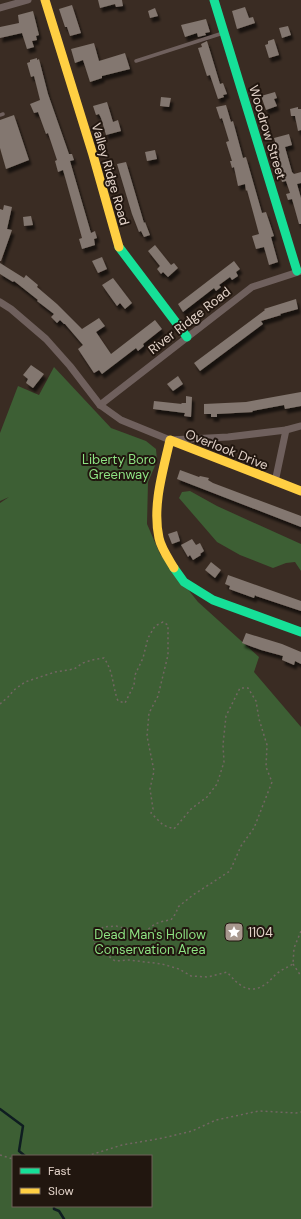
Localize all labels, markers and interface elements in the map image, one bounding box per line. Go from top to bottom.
street label: Woodrow Street [245,83,290,181]
street label: Valley Ridge Road [88,121,133,227]
street label: River Ridge Road [145,283,234,358]
street label: Overlook Drive [183,425,271,474]
park label: Liberty Boro Greenway [82,451,156,483]
place icon: 1104 [223,921,245,943]
place label: 1104 [248,924,273,941]
park label: Dead Man's Hollow Conservation Area [94,926,206,958]
legend [12,1155,152,1207]
text: Fast [48,1163,71,1179]
text: Slow [48,1183,74,1199]

